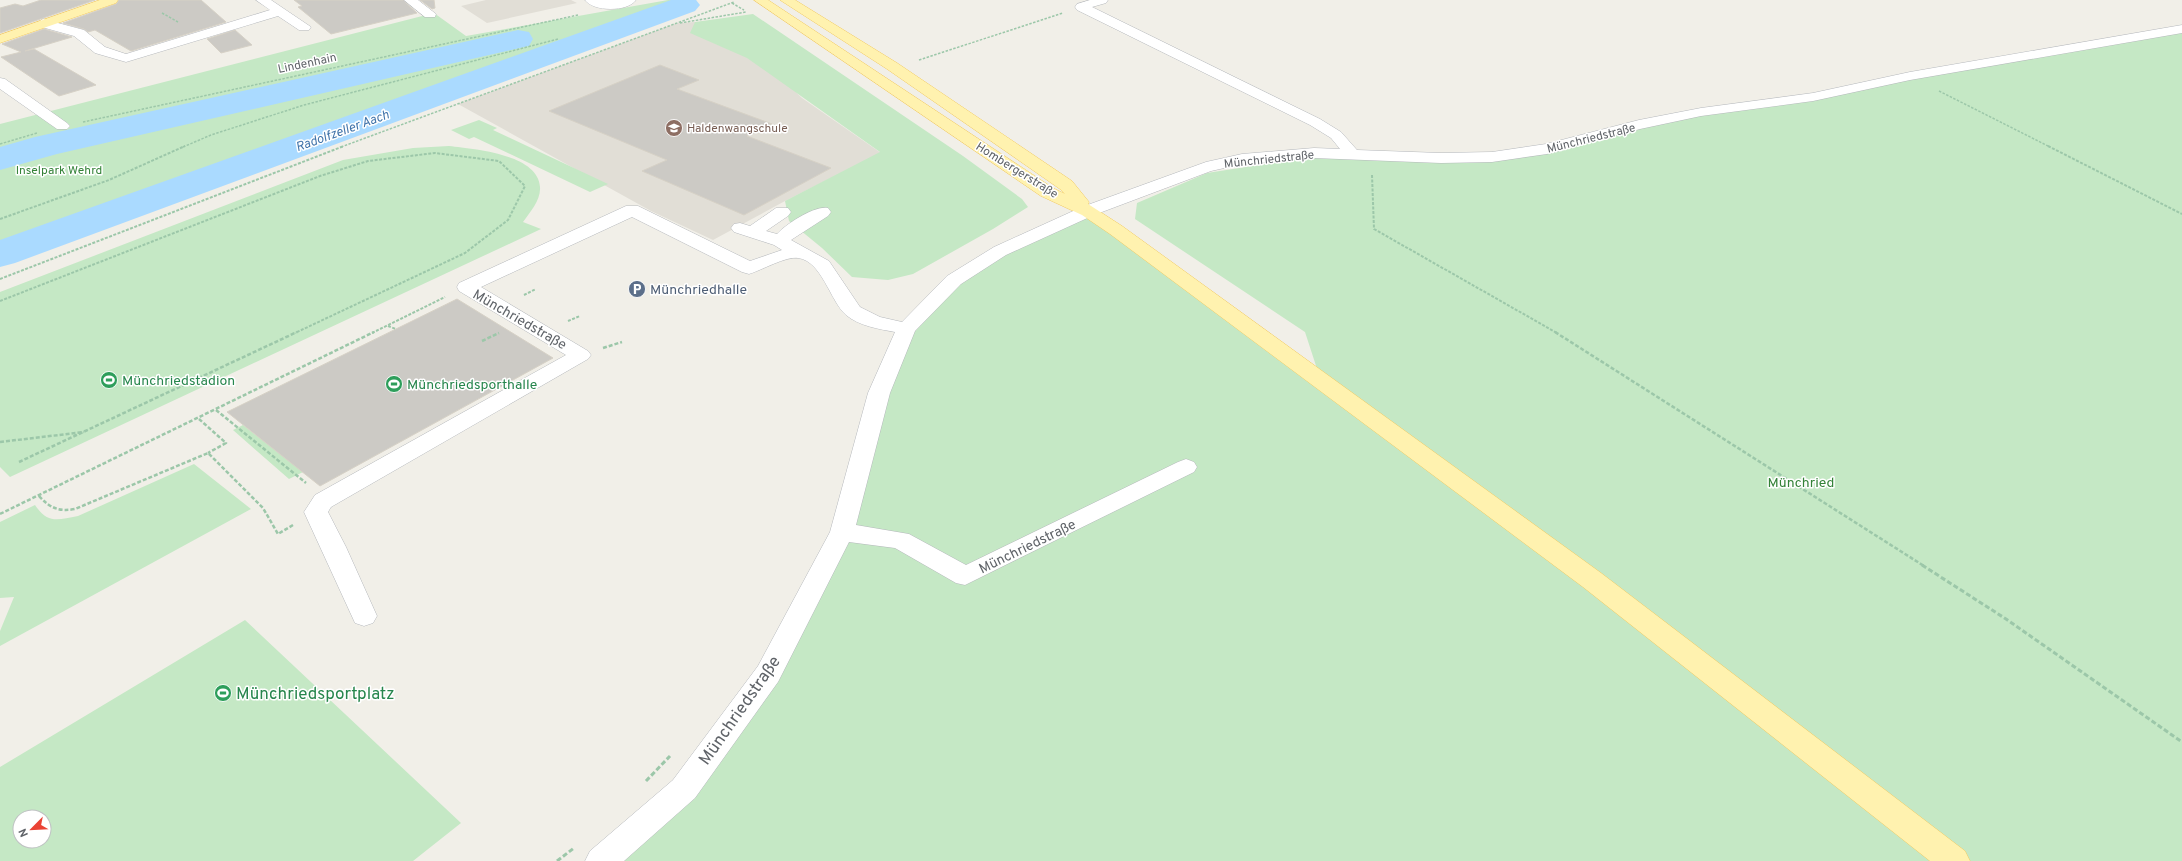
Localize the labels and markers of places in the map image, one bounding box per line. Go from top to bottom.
school or university icon: Haldenwangschule [664,118,684,138]
place label: Haldenwangschule [687,121,788,137]
parking icon: Münchriedhalle [627,279,647,299]
place label: Münchriedhalle [650,282,747,299]
sports icon: Münchriedstadion [99,370,119,390]
place label: Münchriedstadion [122,373,235,390]
sports icon: Münchriedsporthalle [384,374,404,394]
place label: Münchriedsporthalle [407,377,537,394]
sports icon: Münchriedsportplatz [213,683,233,703]
place label: Münchriedsportplatz [236,684,395,706]

